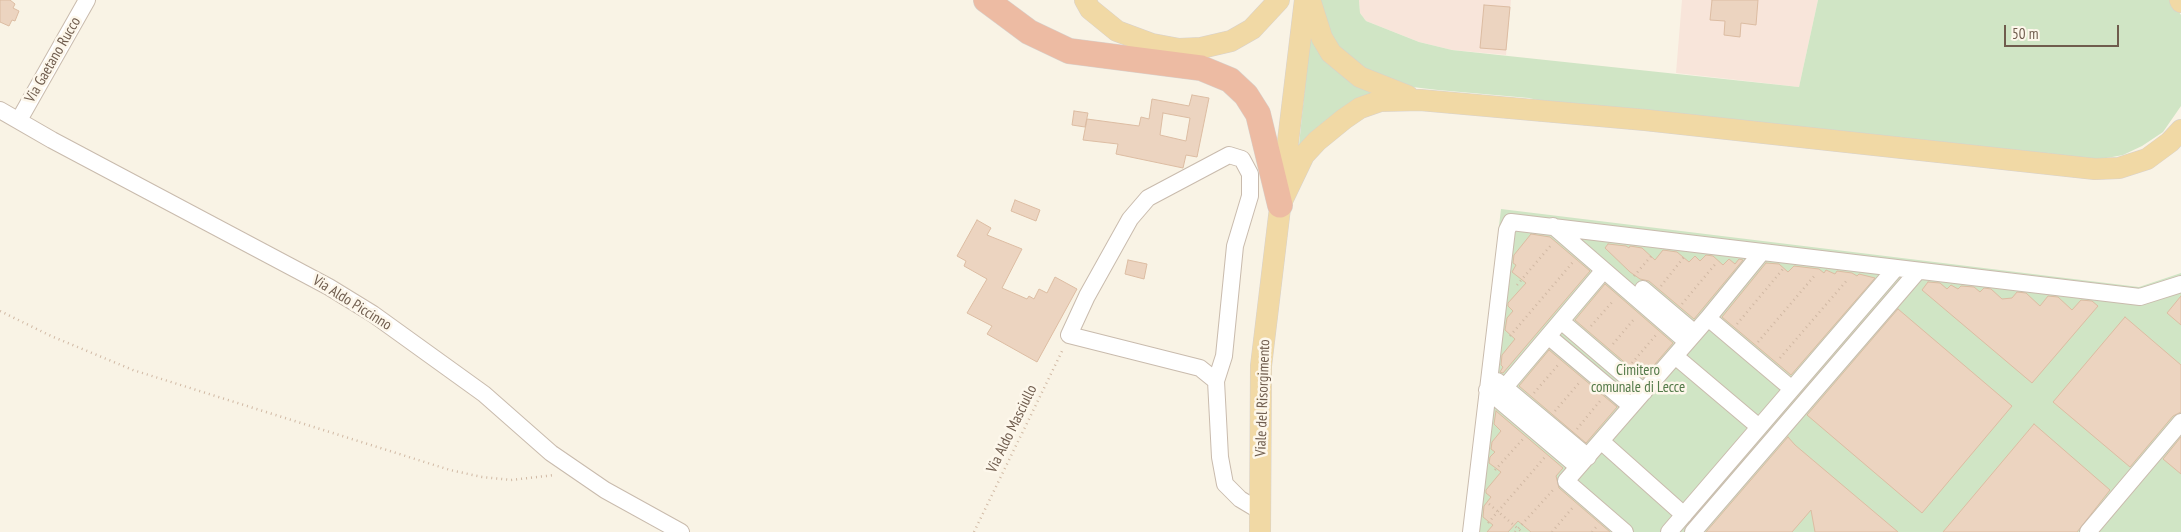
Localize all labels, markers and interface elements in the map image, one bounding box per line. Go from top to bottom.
street label: Via Gaetano Rucco [21,14,85,106]
scale bar [2006,15,2121,47]
text: 50 m [2012,24,2038,43]
street label: Via Aldo Piccinno [309,272,395,334]
street label: Viale del Risorgimento [1252,339,1274,457]
park label: Cimitero comunale di Lecce [1591,362,1685,397]
street label: Via Aldo Masciullo [983,382,1041,476]

